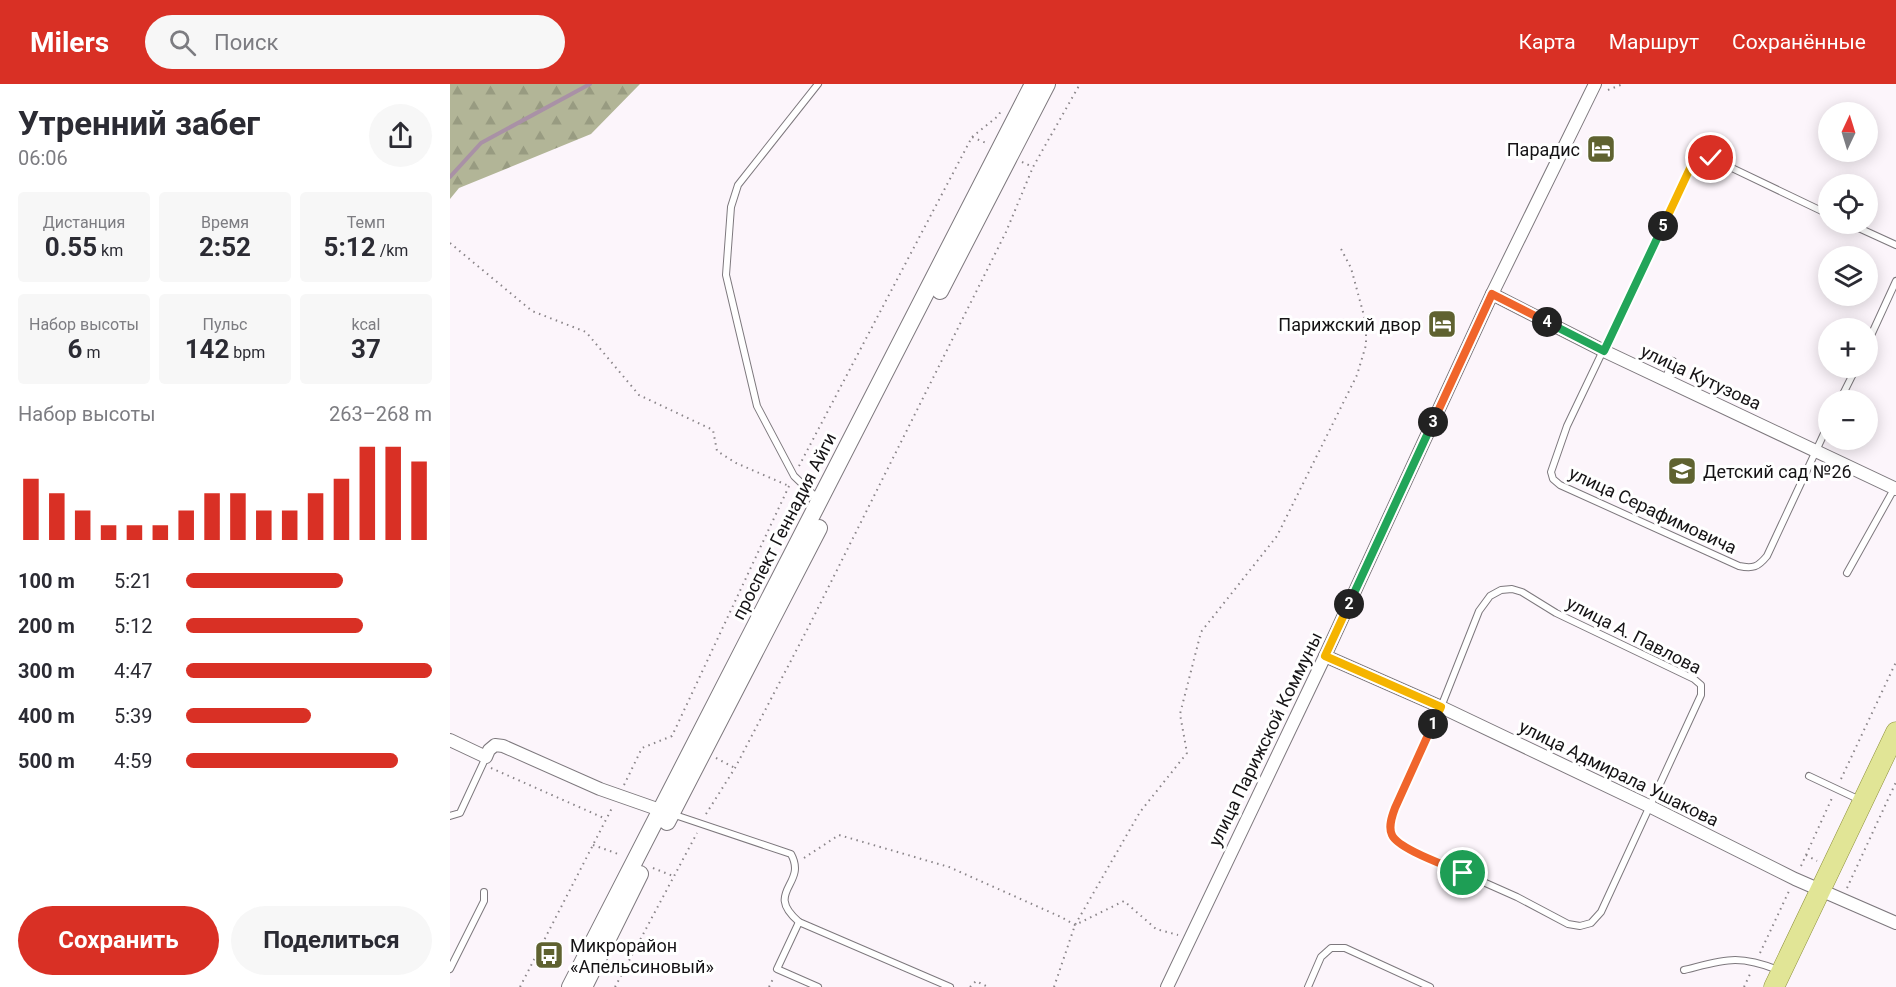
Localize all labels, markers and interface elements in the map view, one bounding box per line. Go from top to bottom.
search box [145,15,565,69]
text: Milers [30,26,109,59]
icon: search [166,26,199,59]
text: Поиск [214,30,278,55]
text: Карта [1519,30,1576,54]
text: Маршрут [1609,30,1699,54]
text: Сохранённые [1732,30,1866,54]
north arrow [1818,102,1878,162]
map controls [1818,102,1878,450]
text: Утренний забег [18,104,260,143]
button: share [369,104,432,167]
pin [1685,132,1736,183]
hotel icon: Парадис [1585,133,1617,165]
place label: Парадис [1507,139,1580,160]
icon: check [1694,141,1727,174]
text: 06:06 [18,146,68,170]
button: locate [1818,174,1878,234]
pin: 5 [1648,211,1678,241]
text: Дистанция [43,213,125,232]
text: Время [201,213,249,232]
text: Темп [347,213,385,232]
text: 5 [1658,216,1668,235]
text: 0.55 [45,232,97,262]
text: 2:52 [199,232,251,262]
text: 5:12 [324,232,376,262]
text: km [97,241,123,260]
text: /km [376,241,408,260]
button: layers [1818,246,1878,306]
pin: 4 [1532,307,1562,337]
hotel icon: Парижский двор [1426,308,1458,340]
text: 4 [1542,312,1552,331]
place label: Парижский двор [1278,314,1421,335]
text: Набор высоты [29,315,139,334]
text: Пульс [203,315,247,334]
text: kcal [352,315,380,334]
button: + [1818,318,1878,378]
text: 6 [68,334,82,364]
text: 142 [185,334,229,364]
text: 37 [351,334,381,364]
street label: улица Кутузова [1637,340,1765,414]
text: m [82,343,100,362]
text: bpm [229,343,265,362]
button: − [1818,390,1878,450]
text: Набор высоты [18,402,156,426]
text: 263–268 m [329,402,432,426]
pin: 3 [1418,407,1448,437]
text: 3 [1428,412,1438,431]
street label: проспект Геннадия Айги [728,429,840,623]
school or university icon: Детский сад №26 [1666,455,1698,487]
place label: Детский сад №26 [1703,461,1852,482]
street label: улица Серафимовича [1566,462,1740,558]
text: 100 m [18,569,75,593]
text: 5:21 [114,569,153,593]
pin: 2 [1334,589,1364,619]
street label: улица А. Павлова [1563,592,1705,678]
text: 2 [1344,594,1354,613]
text: 200 m [18,614,75,638]
text: 5:12 [114,614,153,638]
street label: улица Парижской Коммуны [1204,628,1326,850]
text: 300 m [18,659,75,683]
text: 4:47 [114,659,153,683]
text: 400 m [18,704,75,728]
text: 5:39 [114,704,153,728]
pin: 1 [1418,709,1448,739]
text: 1 [1428,714,1438,733]
street label: улица Адмирала Ушакова [1516,715,1722,831]
text: 500 m [18,749,75,773]
text: 4:59 [114,749,153,773]
pin [1437,847,1488,898]
icon: arrive [1446,856,1479,889]
button: Сохранить [18,906,219,975]
button: Поделиться [231,906,432,975]
place label: Микрорайон «Апельсиновый» [570,935,714,977]
bus stop icon: Микрорайон «Апельсиновый» [533,939,565,971]

